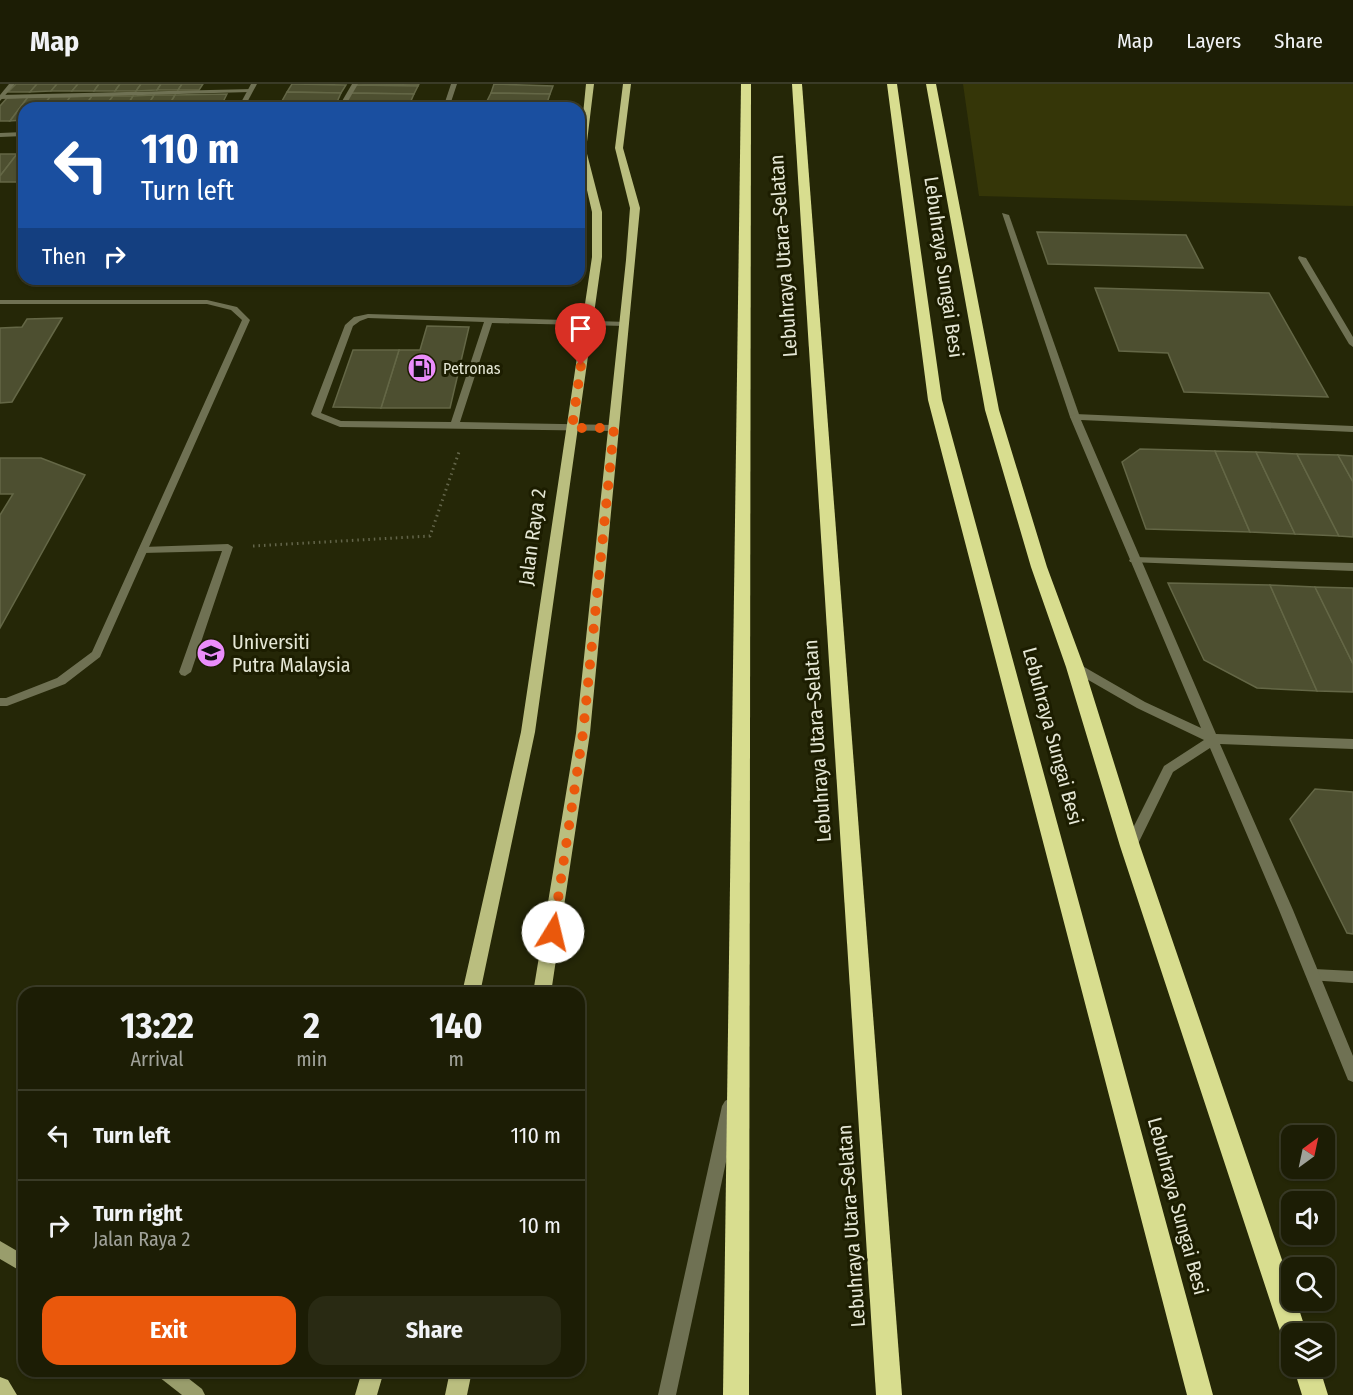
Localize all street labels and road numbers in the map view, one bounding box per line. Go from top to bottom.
street label: Lebuhraya Utara–Selatan [764,154,802,358]
street label: Lebuhraya Sungai Besi [919,175,969,359]
street label: Jalan Raya 2 [513,487,551,587]
street label: Lebuhraya Utara–Selatan [798,639,836,843]
street label: Lebuhraya Sungai Besi [1018,645,1088,827]
street label: Lebuhraya Sungai Besi [1143,1115,1213,1297]
street label: Lebuhraya Utara–Selatan [832,1124,870,1328]

